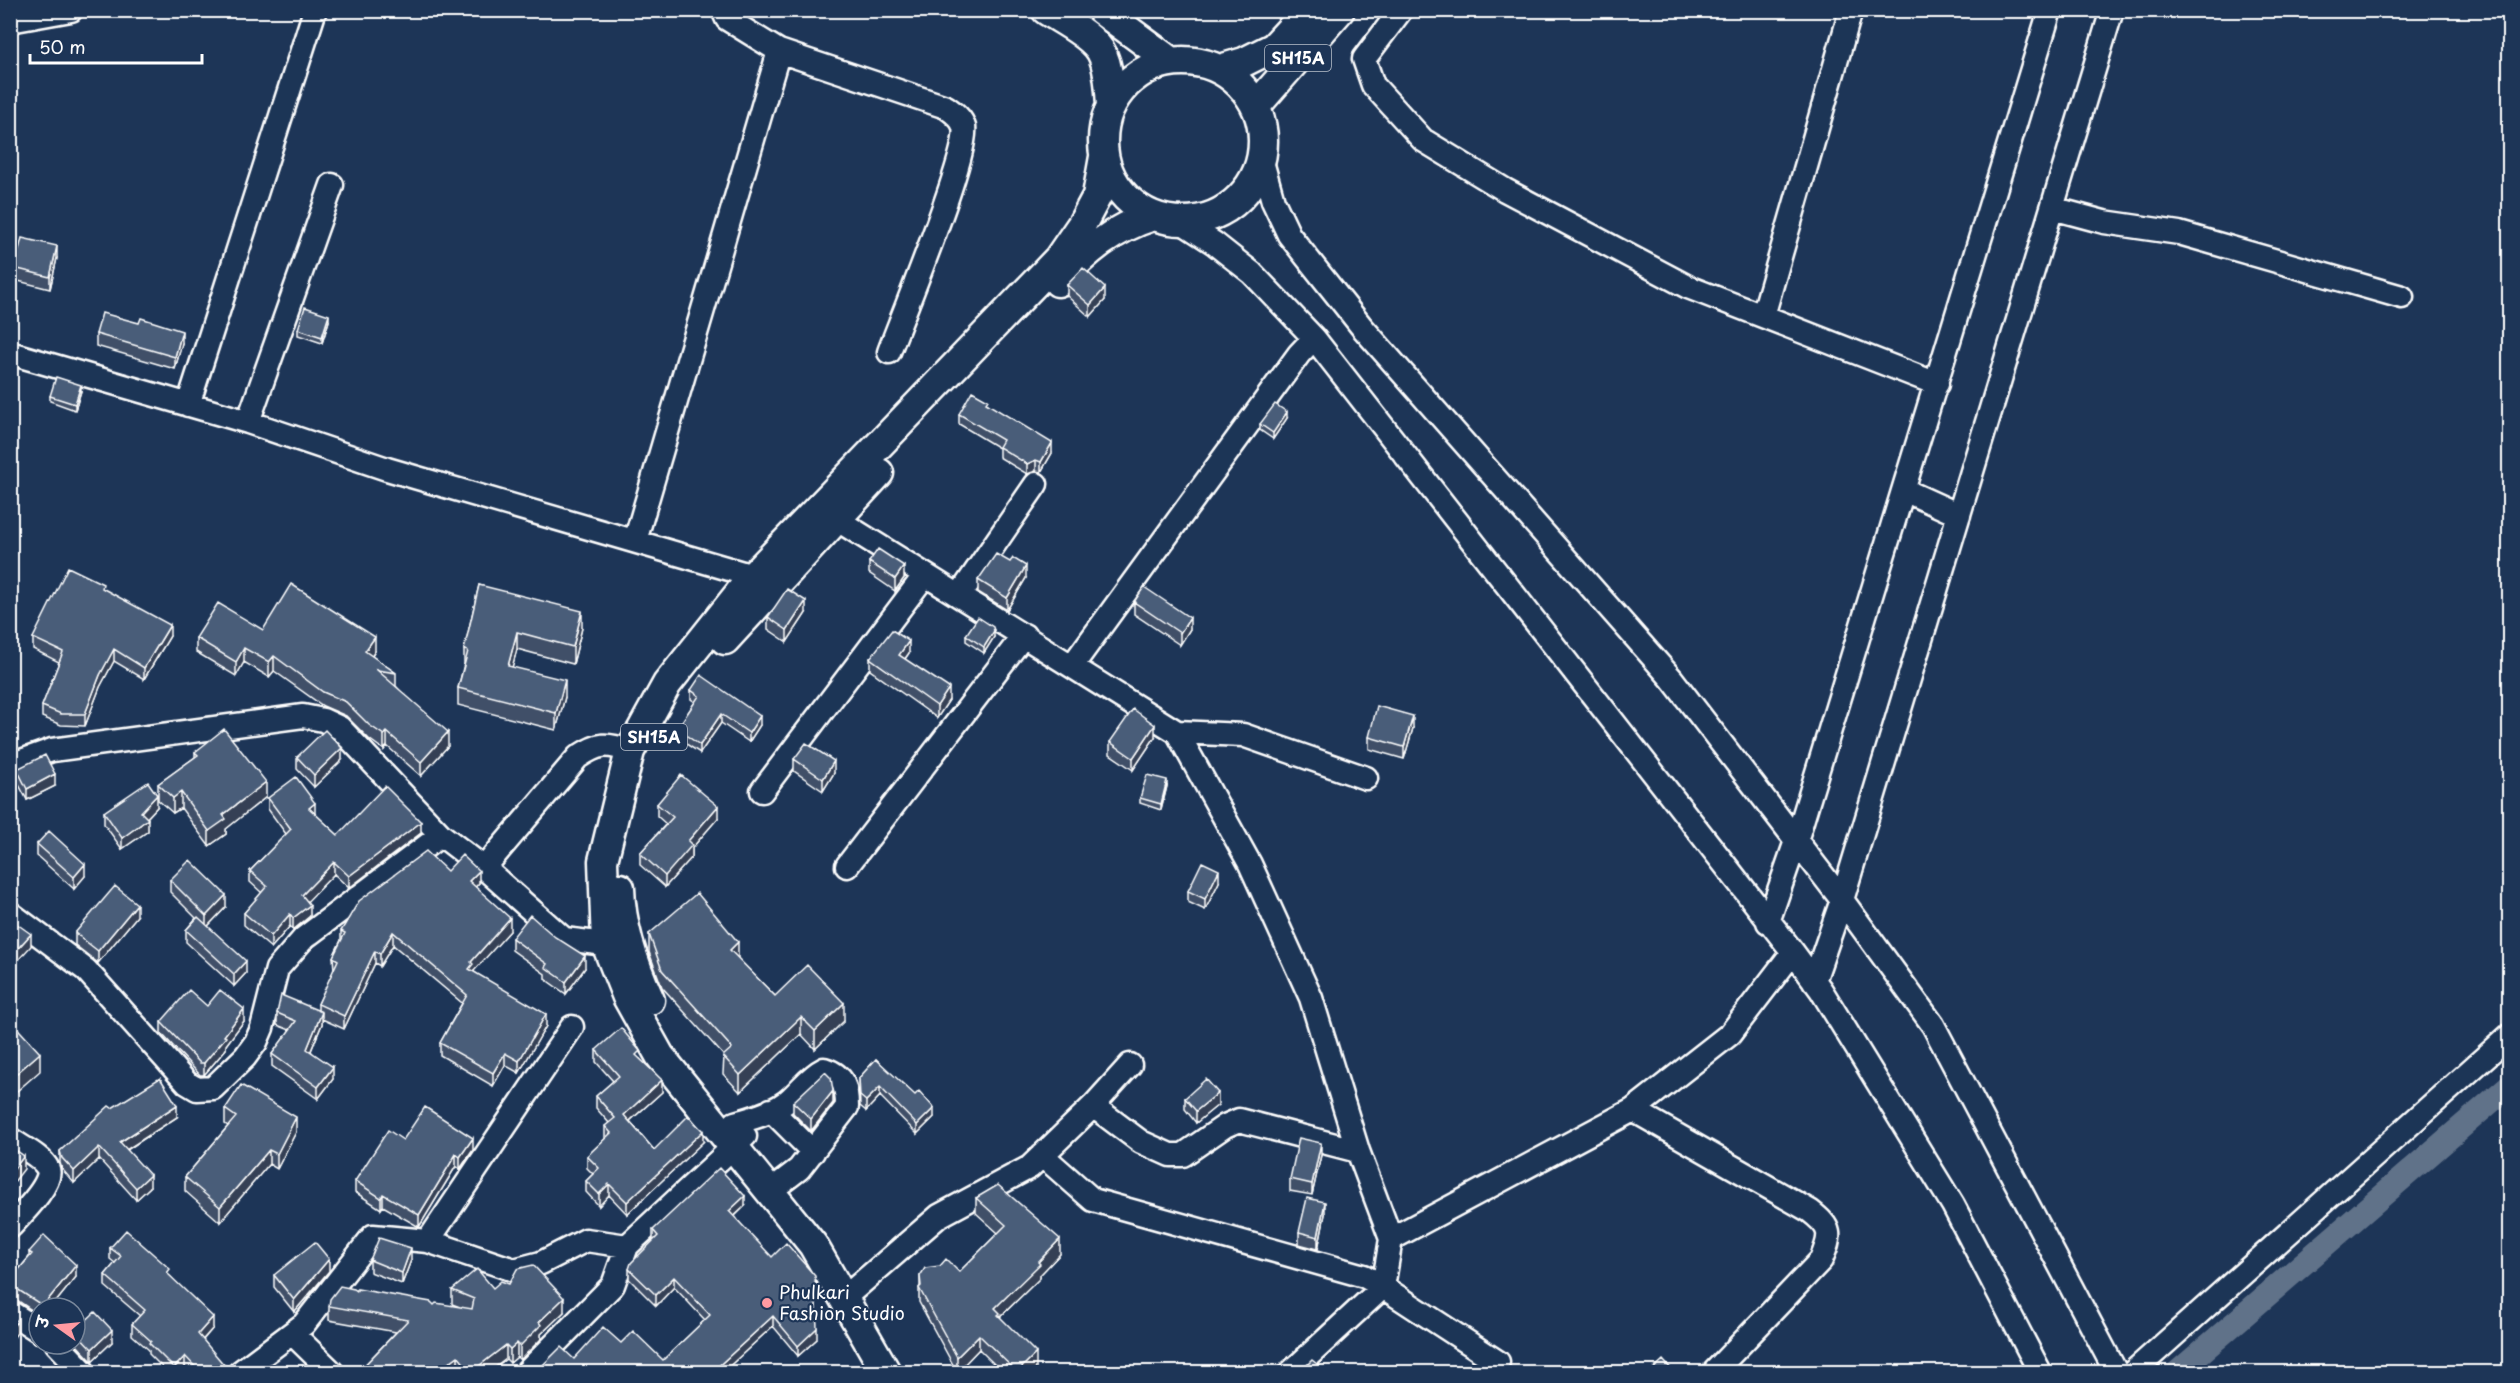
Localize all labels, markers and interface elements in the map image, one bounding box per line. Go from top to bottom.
scale bar [30,27,202,65]
text: 50 m [39,33,86,60]
road number: SH15A [1265,45,1331,71]
road number: SH15A [621,724,687,750]
place label: Phulkari Fashion Studio [779,1278,905,1326]
north arrow [27,1296,87,1356]
marker: Phulkari Fashion Studio [760,1296,774,1310]
text: उ [28,1312,55,1332]

